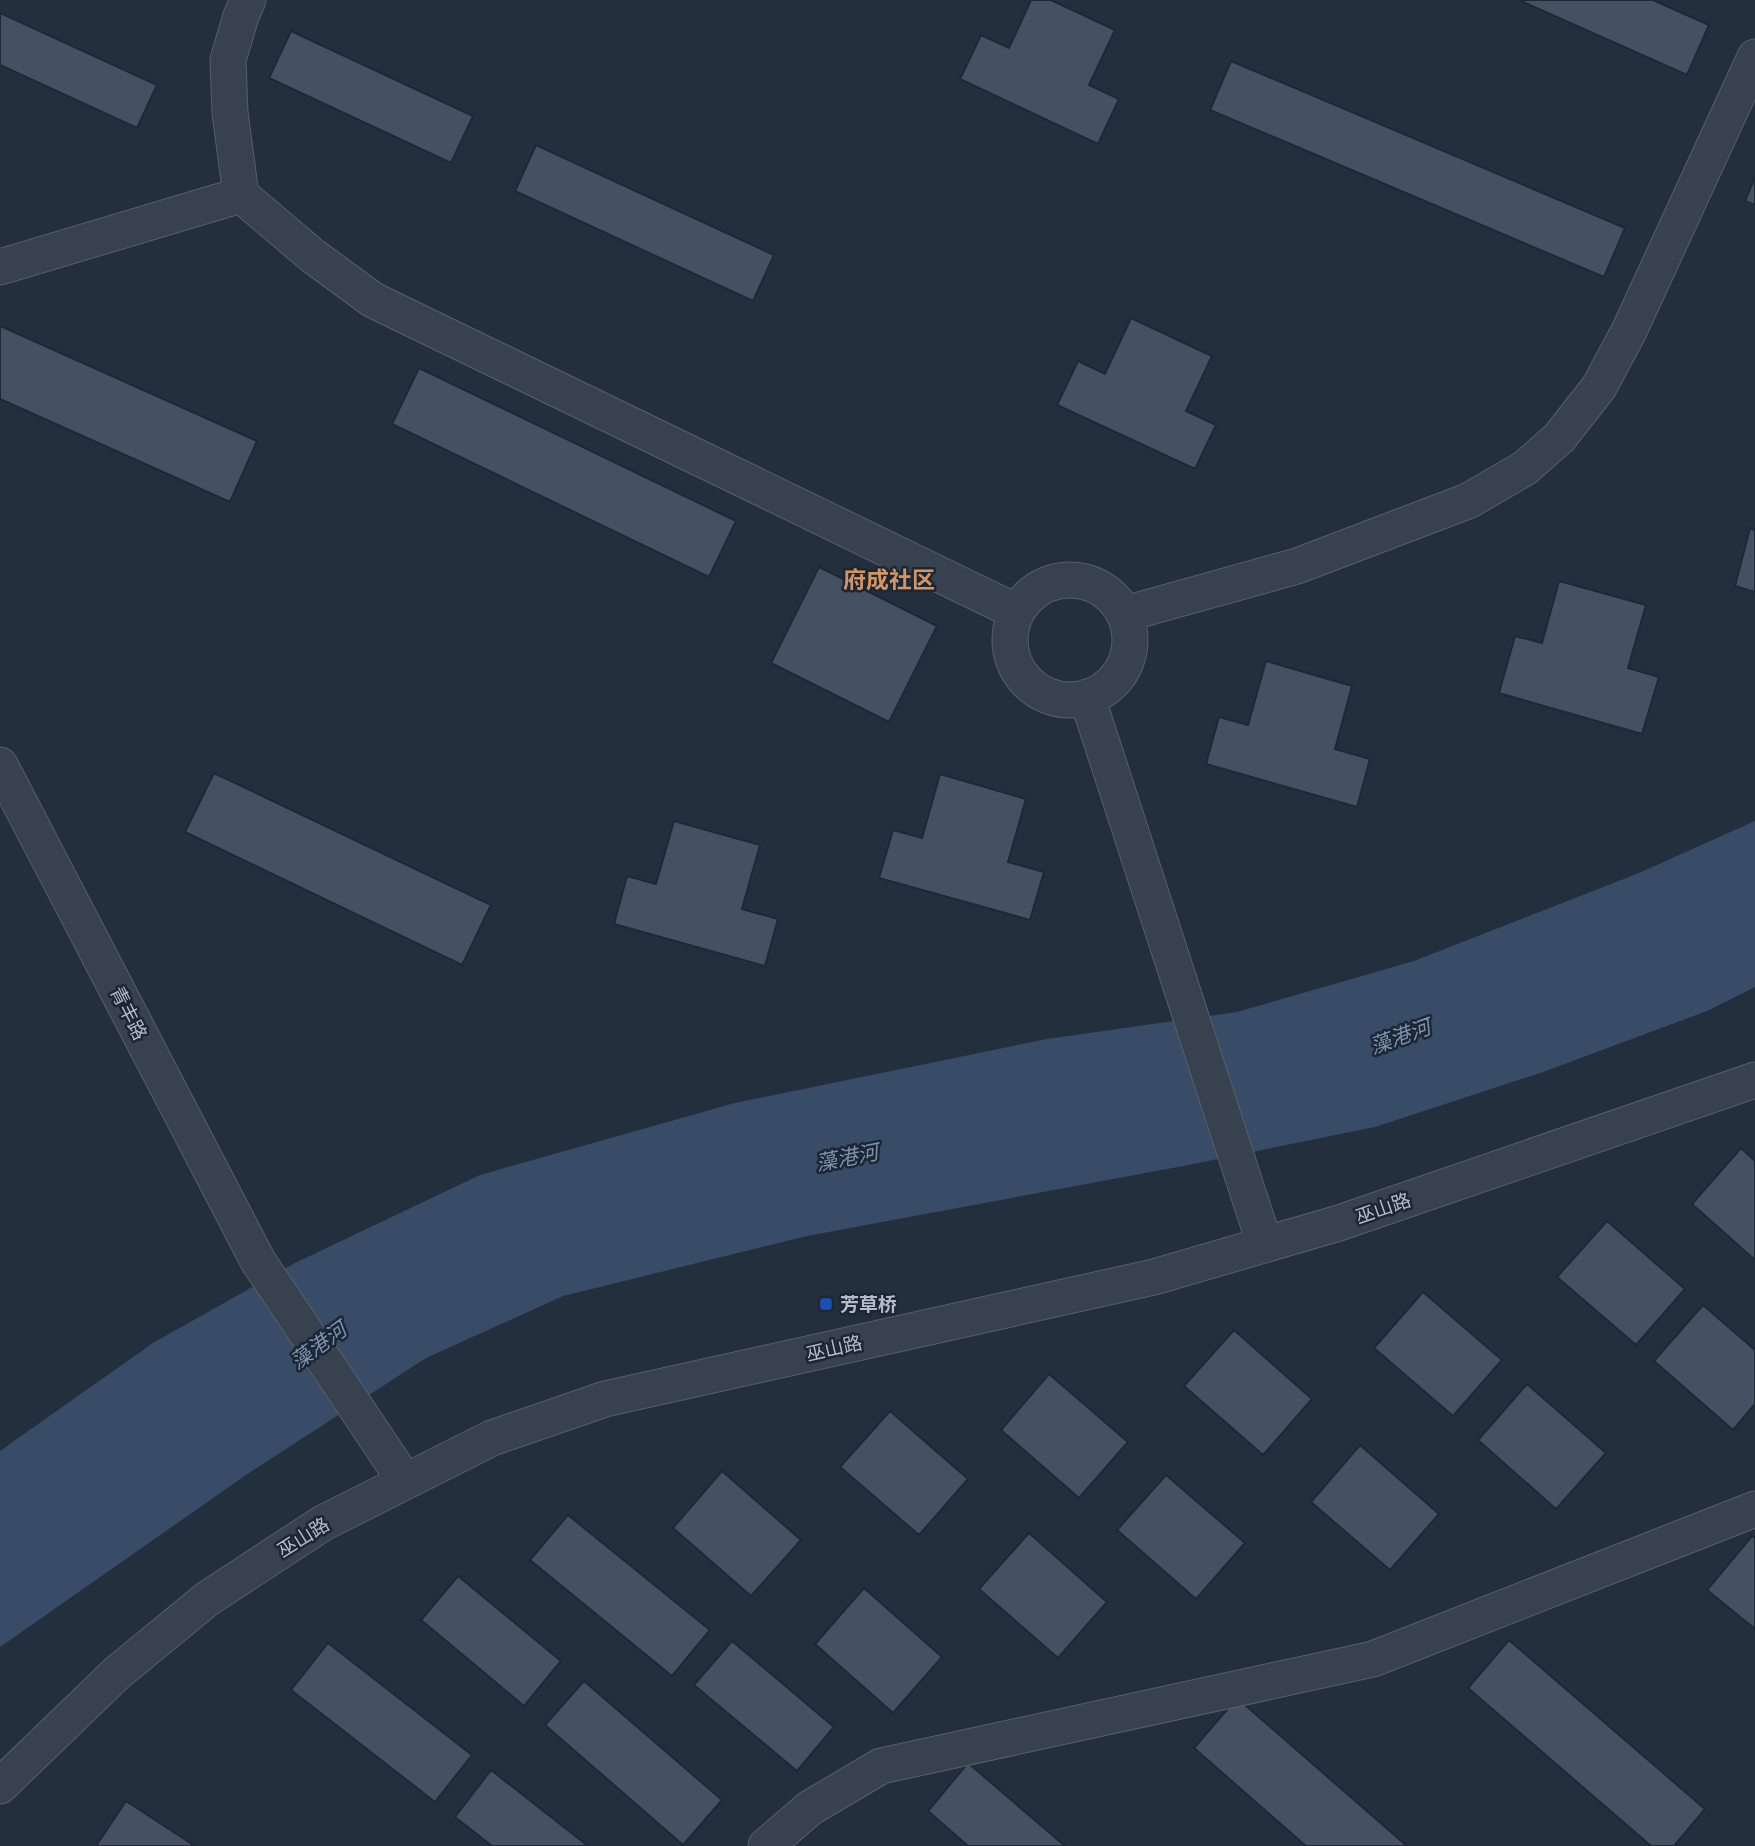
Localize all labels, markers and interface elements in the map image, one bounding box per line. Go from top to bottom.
district label: 府成社区 [843,565,935,594]
street label: 青丰路 [105,982,153,1044]
water label: 藻港河 [1366,1012,1438,1059]
water label: 藻港河 [814,1137,884,1176]
street label: 巫山路 [1352,1187,1414,1229]
place label: 芳草桥 [840,1292,897,1316]
marker: 芳草桥 [818,1296,834,1312]
water label: 藻港河 [285,1314,354,1374]
street label: 巫山路 [804,1330,864,1366]
street label: 巫山路 [272,1512,334,1562]

